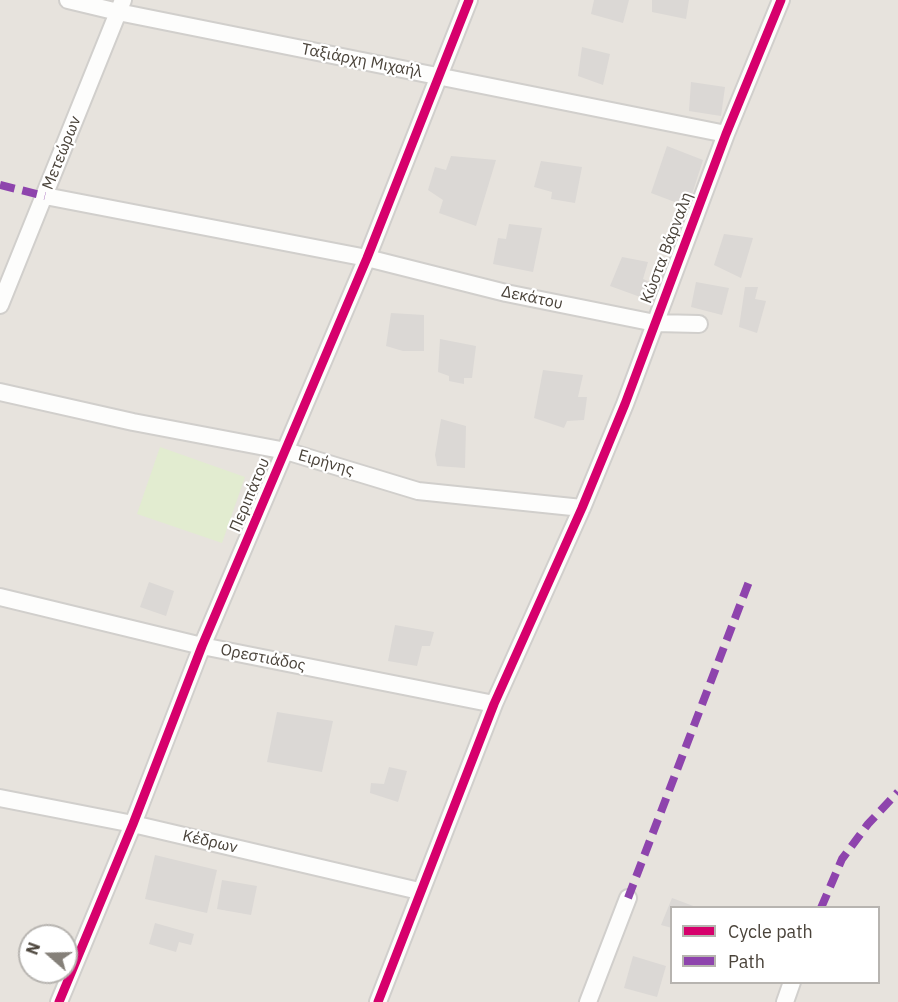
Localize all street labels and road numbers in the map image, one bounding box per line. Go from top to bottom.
street label: Ταξιάρχη Μιχαήλ [300,40,424,82]
street label: Μετεώρων [39,113,85,193]
street label: Κώστα Βάρναλη [637,190,697,306]
street label: Δεκάτου [499,282,565,314]
street label: Ειρήνης [296,446,356,480]
street label: Περιπάτου [226,455,274,535]
street label: Ορεστιάδος [219,640,307,676]
street label: Κέδρων [181,826,239,858]

